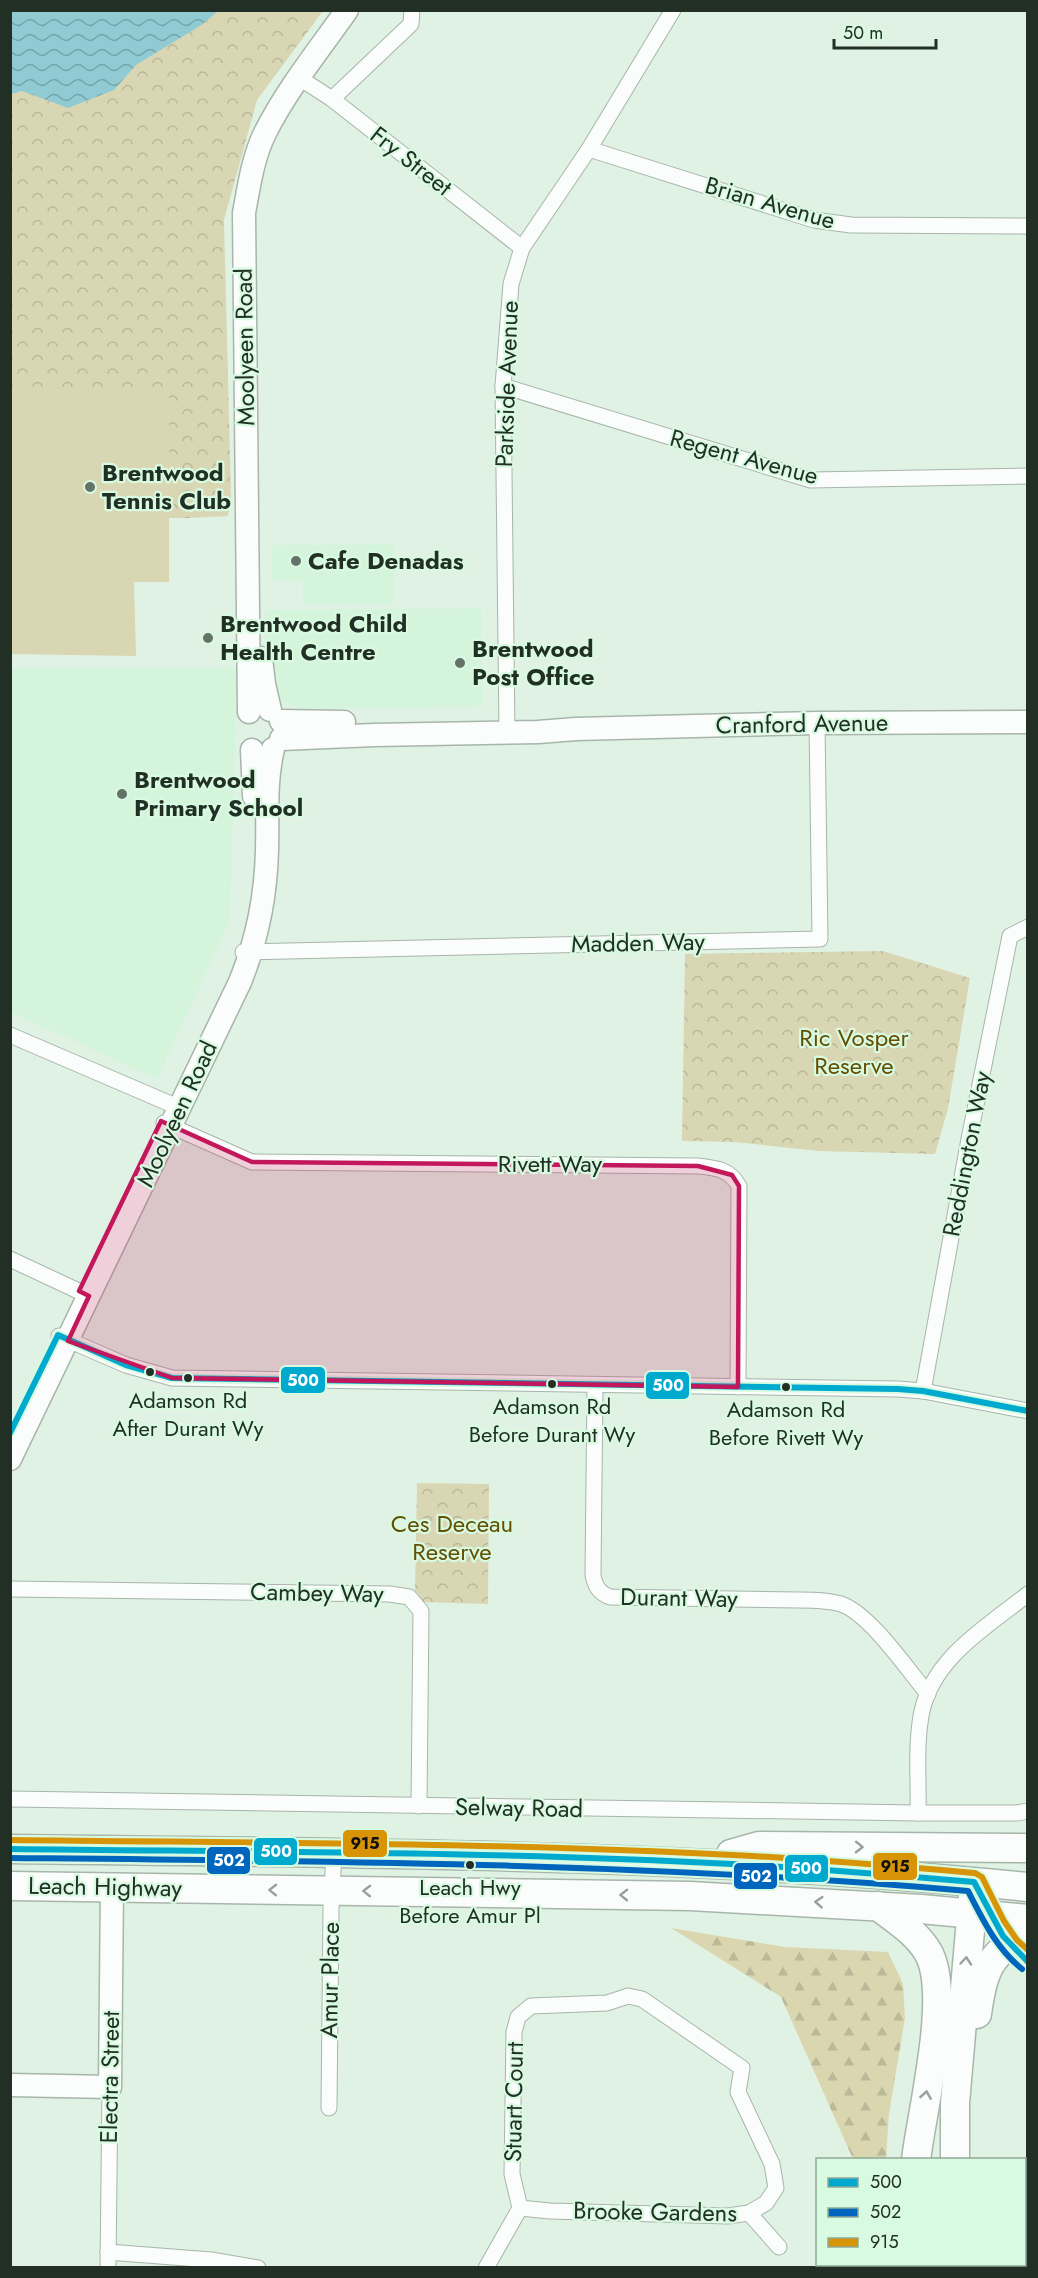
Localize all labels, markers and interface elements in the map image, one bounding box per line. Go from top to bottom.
scale bar [834,12,936,50]
text: 50 m [843,20,883,46]
street label: Fry Street [363,117,460,204]
street label: Brian Avenue [701,167,839,238]
street label: Moolyeen Road [226,268,263,426]
street label: Parkside Avenue [486,300,527,468]
street label: Regent Avenue [666,420,822,493]
place label: Brentwood Tennis Club [102,455,231,518]
marker: Brentwood Tennis Club [83,480,97,494]
place label: Cafe Denadas [308,543,464,578]
marker: Cafe Denadas [289,554,303,568]
place label: Brentwood Child Health Centre [220,606,407,669]
marker: Brentwood Child Health Centre [201,631,215,645]
place label: Brentwood Post Office [472,631,595,694]
marker: Brentwood Post Office [453,656,467,670]
street label: Cranford Avenue [715,704,889,743]
place label: Brentwood Primary School [134,762,303,825]
marker: Brentwood Primary School [115,787,129,801]
street label: Madden Way [571,924,706,961]
park label: Ric Vosper Reserve [799,1020,909,1083]
street label: Moolyeen Road [127,1035,226,1193]
street label: Reddington Way [933,1068,1000,1240]
street label: Rivett Way [498,1146,603,1181]
unlabelled marker [144,1366,156,1378]
line badge: 500 [280,1366,326,1394]
text: 500 [287,1369,319,1392]
line badge: 500 [645,1371,690,1400]
marker: Adamson Rd After Durant Wy [182,1372,194,1384]
text: 500 [652,1374,684,1397]
marker: Adamson Rd Before Durant Wy [546,1378,558,1390]
marker: Adamson Rd Before Rivett Wy [780,1381,792,1393]
place label: Adamson Rd After Durant Wy [112,1384,264,1444]
place label: Adamson Rd Before Durant Wy [469,1390,636,1450]
place label: Adamson Rd Before Rivett Wy [709,1393,864,1453]
park label: Ces Deceau Reserve [391,1506,513,1569]
street label: Cambey Way [250,1574,384,1611]
street label: Durant Way [620,1579,739,1616]
street label: Selway Road [455,1789,583,1826]
line badge: 915 [342,1829,388,1858]
text: 915 [350,1832,380,1855]
line badge: 500 [253,1837,298,1866]
text: 500 [260,1840,292,1863]
one-way arrow [855,1841,864,1854]
line badge: 502 [206,1846,251,1875]
text: 502 [213,1849,245,1872]
line badge: 915 [872,1852,918,1881]
line badge: 500 [784,1854,829,1883]
text: 915 [880,1855,910,1878]
text: 500 [790,1857,822,1880]
marker: Leach Hwy Before Amur Pl [464,1859,476,1871]
line badge: 502 [733,1862,778,1890]
text: 502 [740,1865,772,1888]
street label: Leach Highway [28,1868,183,1905]
place label: Leach Hwy Before Amur Pl [399,1871,541,1931]
one-way arrow [269,1884,278,1896]
one-way arrow [362,1885,371,1898]
one-way arrow [620,1889,629,1901]
one-way arrow [815,1896,824,1909]
street label: Amur Place [311,1921,348,2039]
one-way arrow [959,1957,972,1966]
street label: Electra Street [91,2010,128,2144]
street label: Stuart Court [495,2041,532,2162]
one-way arrow [919,2090,931,2099]
legend [816,2158,1026,2266]
text: 500 [870,2169,902,2195]
street label: Brooke Gardens [573,2193,737,2230]
text: 502 [870,2199,901,2225]
text: 915 [870,2229,899,2255]

